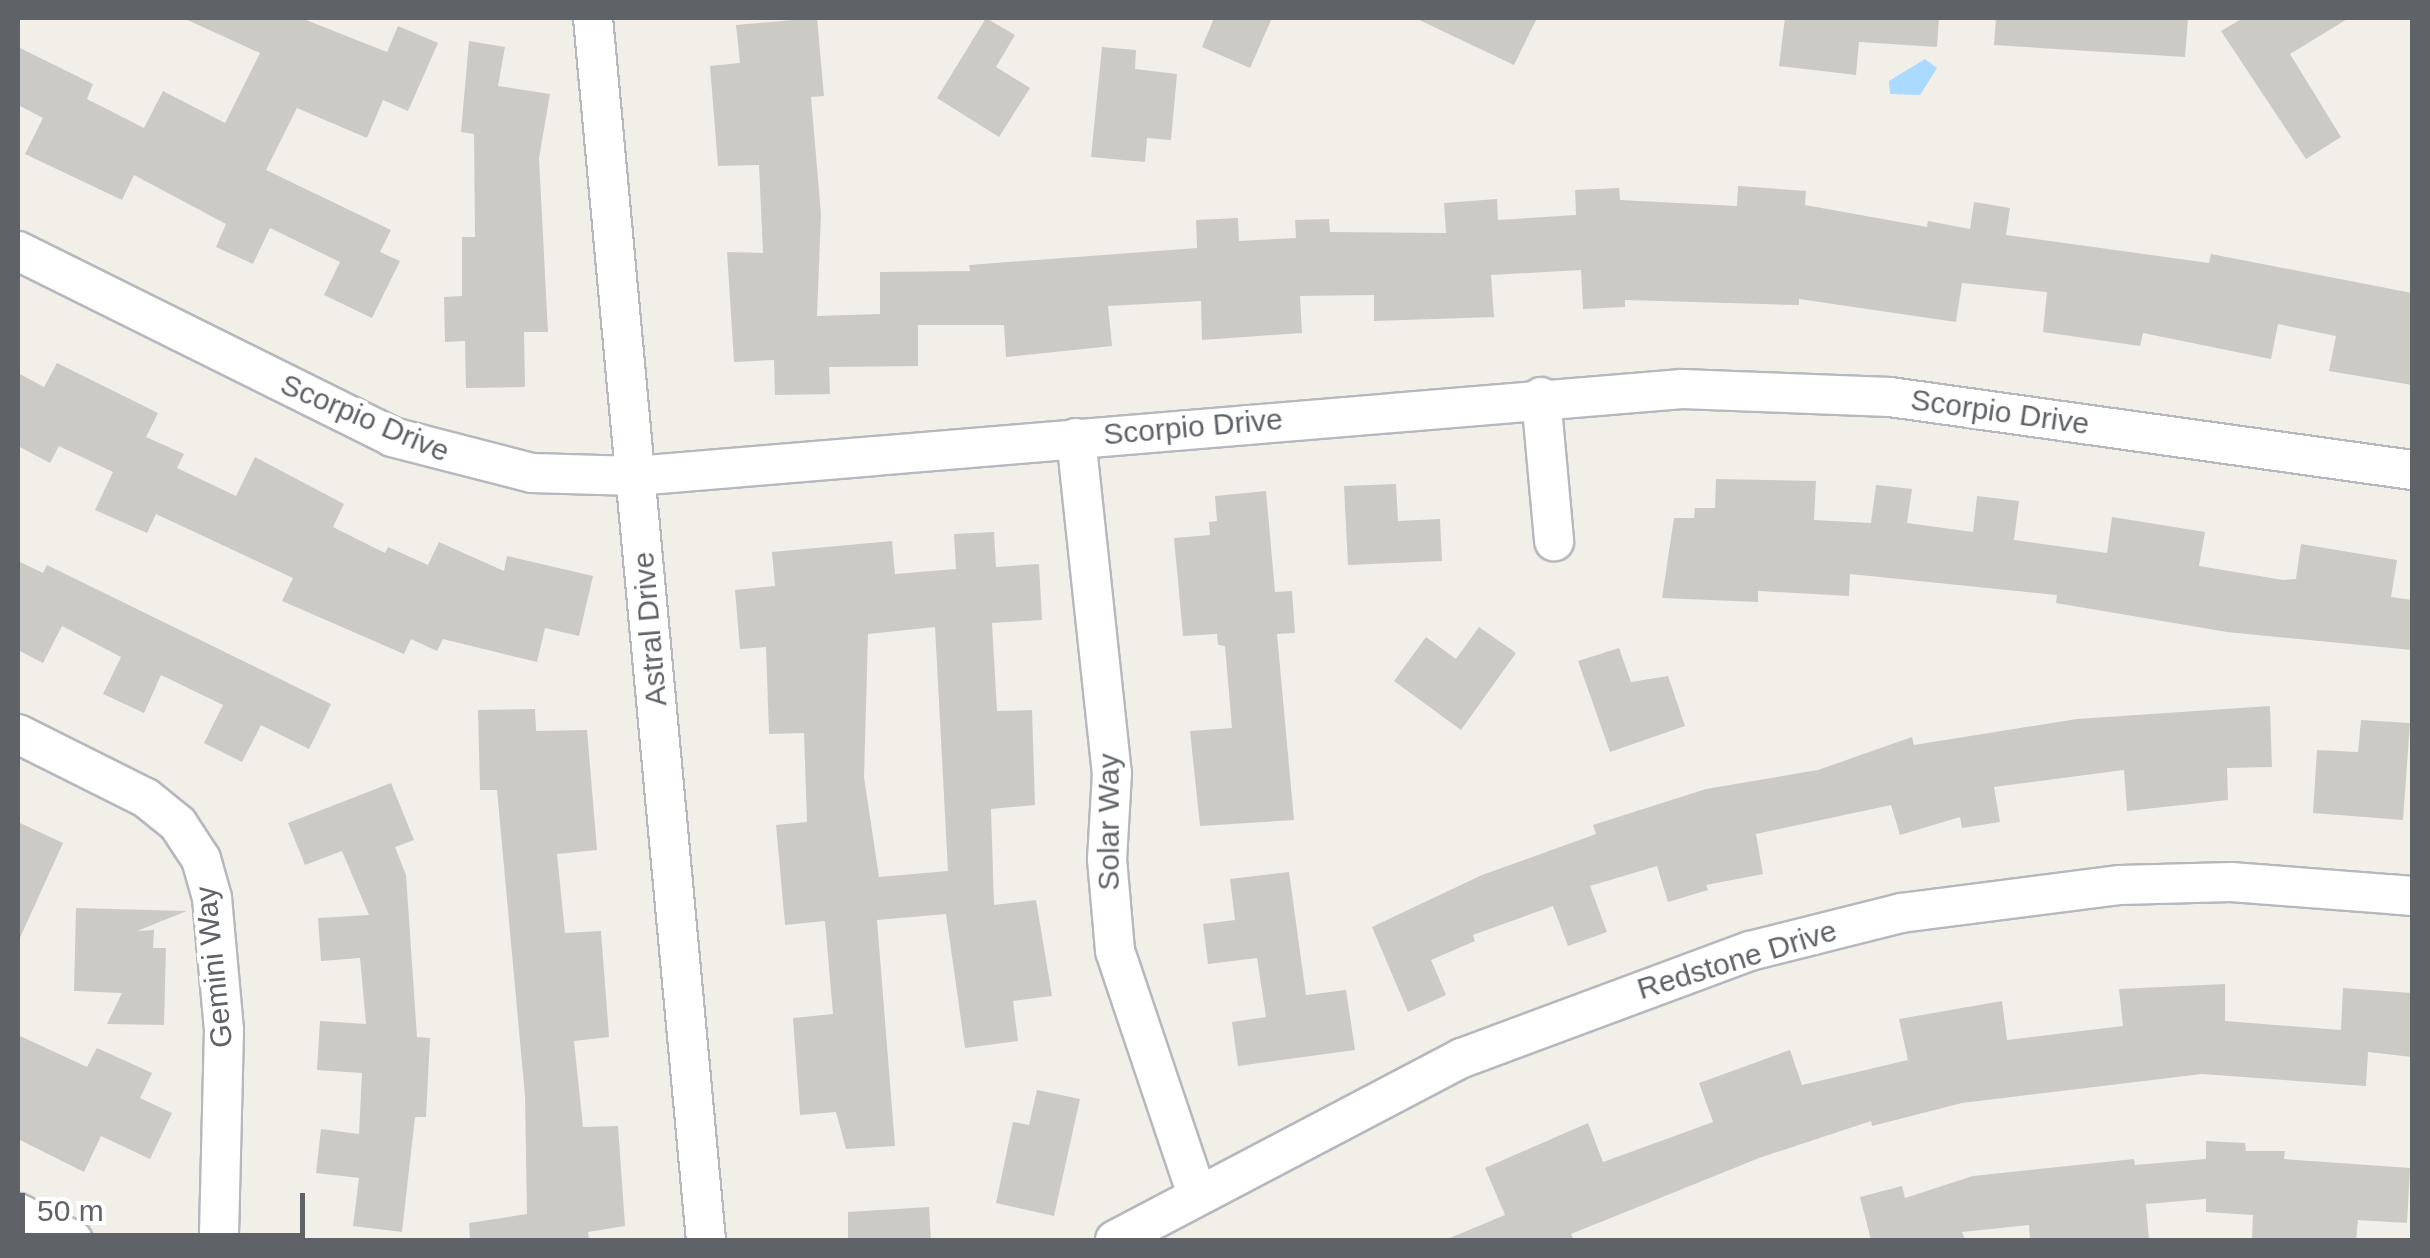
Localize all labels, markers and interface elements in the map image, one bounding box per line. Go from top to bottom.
street label: Scorpio Drive [275,366,455,470]
street label: Scorpio Drive [1908,382,2092,442]
street label: Scorpio Drive [1102,401,1284,453]
street label: Astral Drive [625,550,675,708]
street label: Solar Way [1091,753,1127,891]
street label: Gemini Way [188,884,240,1050]
street label: Redstone Drive [1633,913,1841,1007]
scale bar [25,1173,310,1235]
text: 50 m [37,1194,104,1227]

